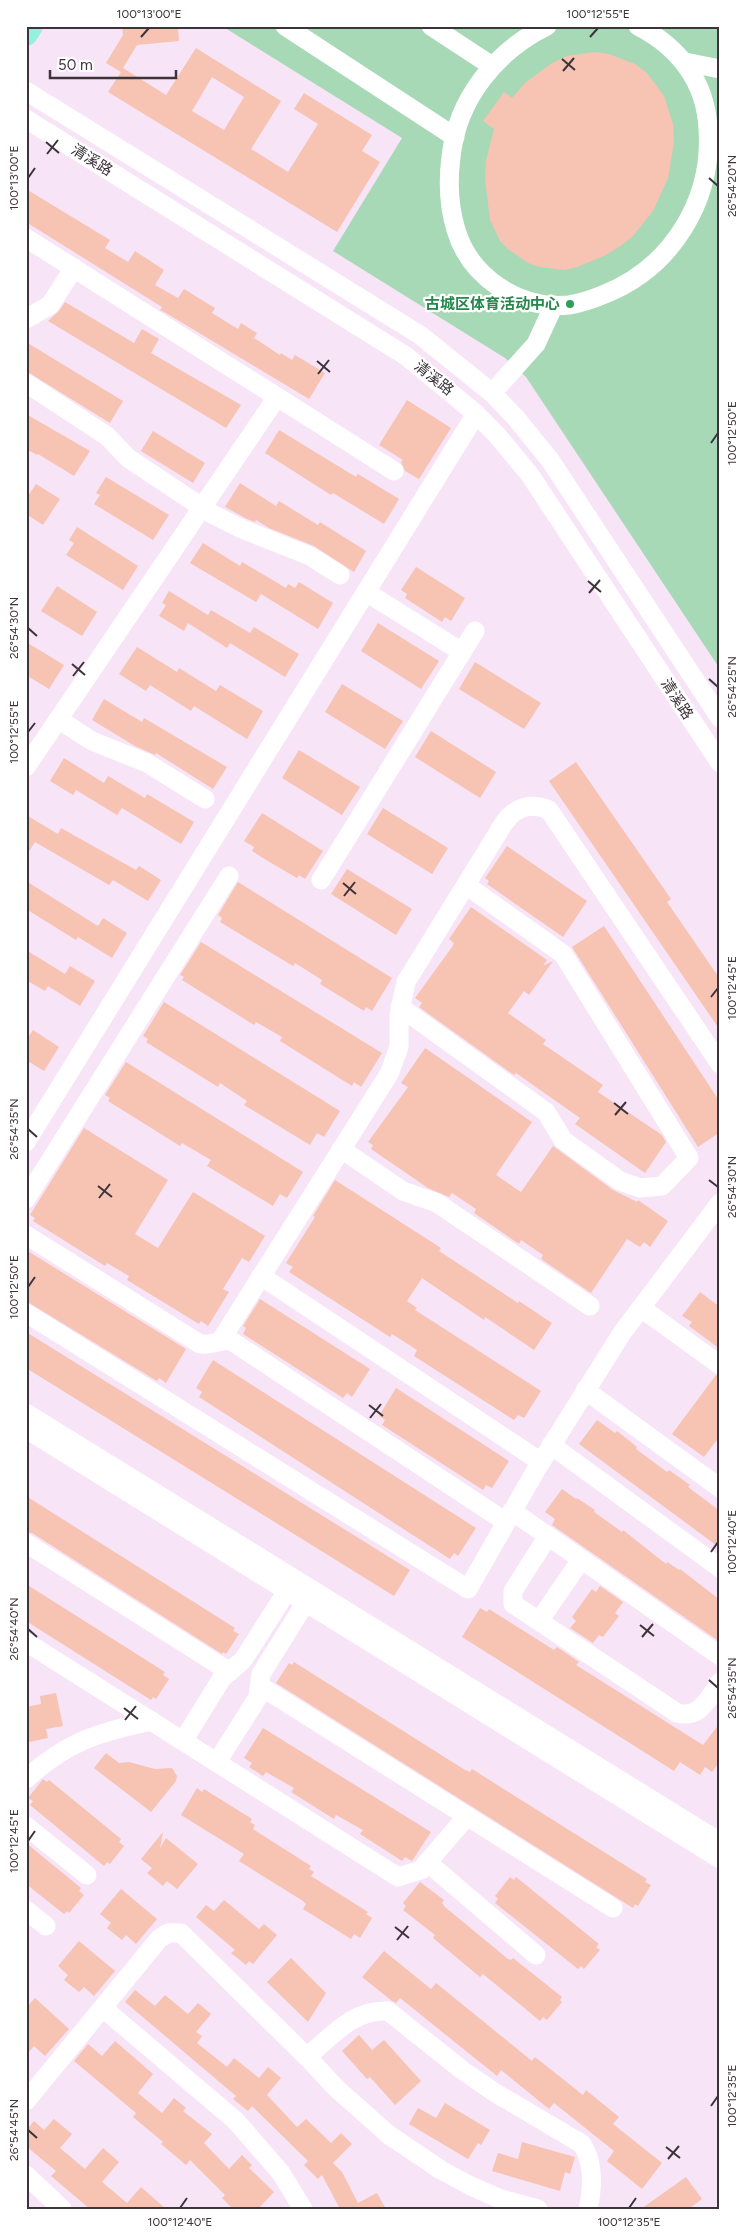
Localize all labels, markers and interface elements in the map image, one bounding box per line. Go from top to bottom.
text: 100°13'00"E [117,7,181,21]
text: 100°12'55"E [566,7,630,21]
scale bar [50,48,176,80]
text: 50 m [58,56,93,74]
street label: 清溪路 [68,140,116,180]
text: 100°13'00"E [7,146,21,210]
text: 26°54'20"N [725,155,739,217]
place label: 古城区体育活动中心 [425,295,560,313]
marker: 古城区体育活动中心 [564,298,576,310]
street label: 清溪路 [411,357,457,399]
text: 100°12'50"E [725,401,739,465]
text: 26°54'30"N [7,597,21,659]
text: 26°54'25"N [725,656,739,718]
street label: 清溪路 [657,675,697,723]
text: 100°12'55"E [7,700,21,764]
text: 100°12'45"E [725,956,739,1020]
text: 26°54'35"N [7,1098,21,1160]
text: 26°54'30"N [725,1156,739,1218]
text: 100°12'50"E [7,1255,21,1319]
text: 100°12'40"E [725,1510,739,1574]
text: 26°54'40"N [7,1598,21,1660]
text: 26°54'35"N [725,1657,739,1719]
text: 100°12'45"E [7,1809,21,1873]
text: 100°12'35"E [725,2064,739,2128]
text: 26°54'45"N [7,2099,21,2161]
text: 100°12'40"E [148,2215,212,2229]
text: 100°12'35"E [597,2215,661,2229]

